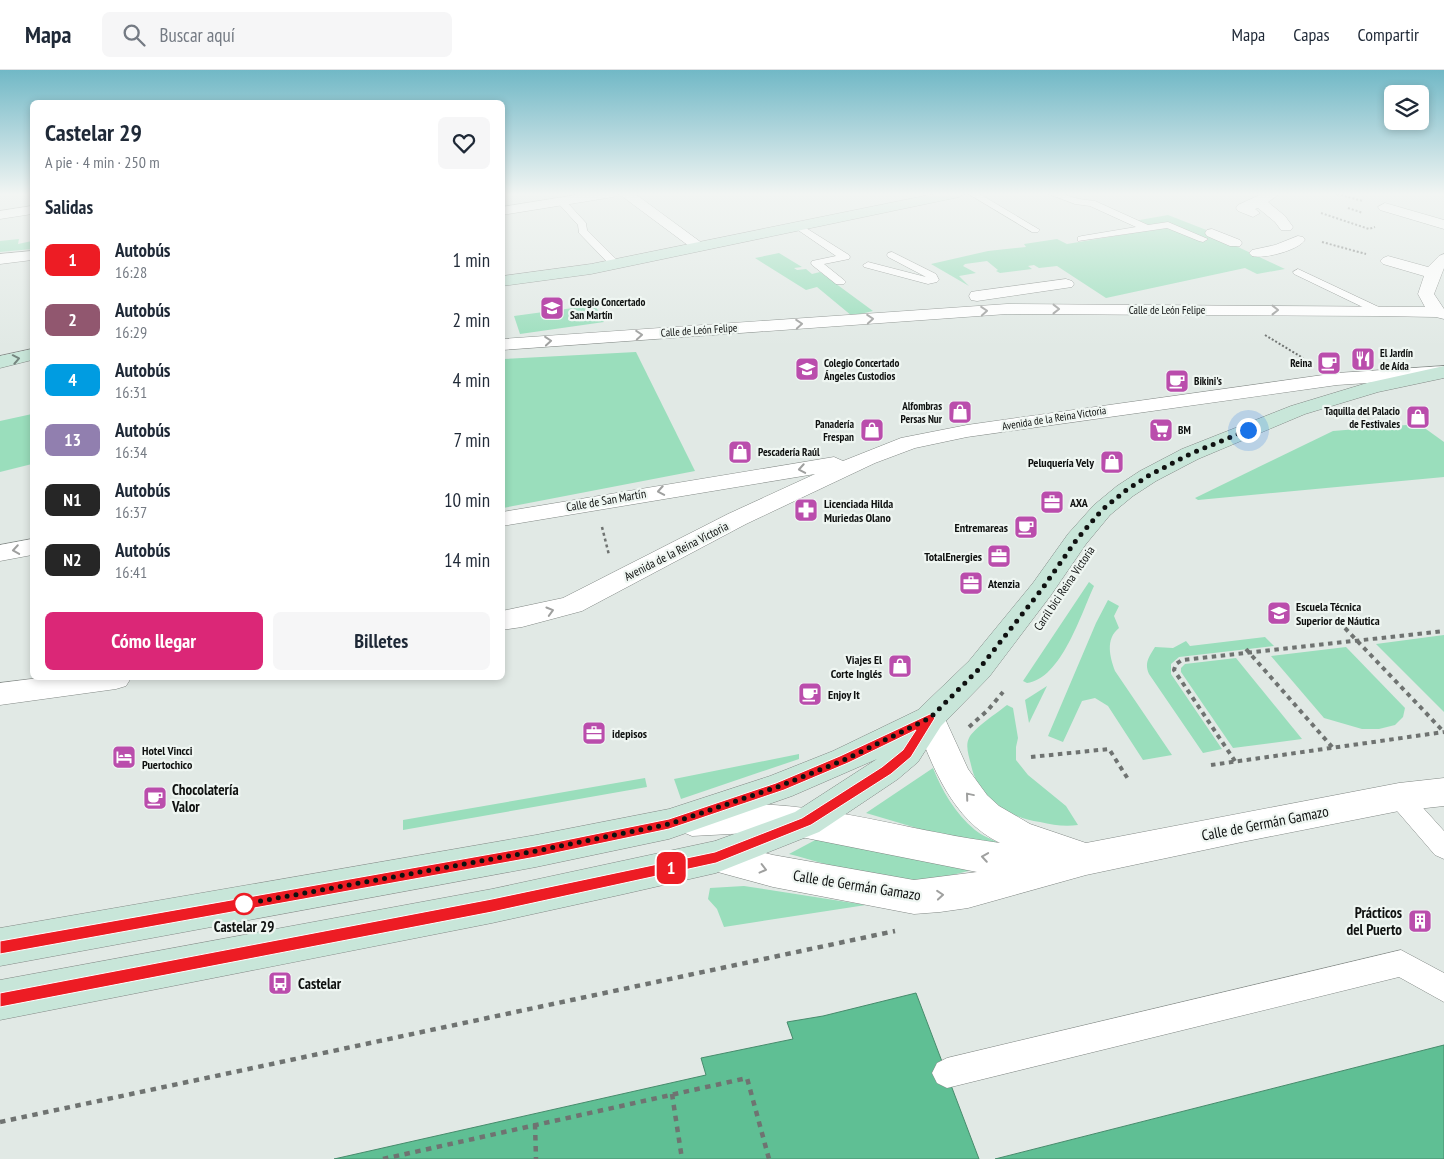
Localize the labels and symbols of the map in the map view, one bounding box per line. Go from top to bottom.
school or university icon: Colegio Concertado San Martín [539,295,565,321]
place label: Colegio Concertado San Martín [570,295,645,322]
street label: Calle de León Felipe [1129,303,1206,317]
one-way arrow [1052,304,1060,315]
one-way arrow [980,305,988,316]
one-way arrow [1271,305,1279,316]
one-way arrow [867,313,875,324]
one-way arrow [795,318,803,329]
street label: Calle de León Felipe [660,320,738,340]
one-way arrow [635,329,643,340]
one-way arrow [544,336,552,347]
restaurant icon: El Jardín de Aída [1350,346,1376,372]
place label: El Jardín de Aída [1380,346,1413,373]
cafe icon: Reina [1316,350,1342,376]
one-way arrow [12,354,21,364]
school or university icon: Colegio Concertado Ángeles Custodios [794,356,820,382]
place label: Colegio Concertado Ángeles Custodios [823,356,899,383]
place label: Reina [1290,356,1312,370]
cafe icon: Bikini's [1164,368,1190,394]
place label: Bikini's [1194,374,1222,388]
place label: Alfombras Persas Nur [901,399,943,426]
shop icon: Alfombras Persas Nur [947,399,973,425]
street label: Avenida de la Reina Victoria [1001,403,1107,433]
place label: Taquilla del Palacio de Festivales [1324,404,1400,431]
shop icon: Taquilla del Palacio de Festivales [1405,404,1431,430]
place label: Panadería Frespan [815,417,854,444]
shop icon: Panadería Frespan [859,417,885,443]
supermarket icon: BM [1148,417,1174,443]
your location [1236,418,1261,443]
place label: BM [1178,423,1191,437]
shop icon: Pescadería Raúl [727,439,753,465]
place label: Pescadería Raúl [758,445,820,459]
shop icon: Peluquería Vely [1099,449,1125,475]
place label: Peluquería Vely [1028,455,1094,470]
one-way arrow [797,463,805,474]
one-way arrow [657,485,665,495]
street label: Calle de San Martín [565,486,647,514]
office icon: AXA [1039,489,1065,515]
place label: AXA [1069,495,1089,510]
place label: Licenciada Hilda Muriedas Olano [824,496,893,525]
pharmacy icon: Licenciada Hilda Muriedas Olano [793,497,819,523]
cafe icon: Entremareas [1013,514,1039,540]
street label: Avenida de la Reina Victoria [621,518,731,584]
place label: Entremareas [955,520,1008,535]
office icon: TotalEnergies [986,543,1012,569]
street label: Carril bici Reina Victoria [1030,543,1098,633]
one-way arrow [12,544,20,555]
place label: TotalEnergies [924,549,982,564]
office icon: Atenzia [958,570,984,596]
place label: Atenzia [987,576,1020,591]
place label: Escuela Técnica Superior de Náutica [1296,599,1380,628]
school or university icon: Escuela Técnica Superior de Náutica [1266,600,1292,626]
one-way arrow [546,606,555,617]
place label: Viajes El Corte Inglés [831,652,882,681]
shop icon: Viajes El Corte Inglés [887,653,913,679]
cafe icon: Enjoy It [797,681,823,707]
place label: Enjoy It [828,687,860,702]
office icon: idepisos [581,720,607,746]
place label: idepisos [612,726,647,741]
place label: Hotel Vincci Puertochico [142,743,193,772]
hotel icon: Hotel Vincci Puertochico [111,744,137,770]
place label: Chocolatería Valor [171,780,239,816]
cafe icon: Chocolatería Valor [142,785,168,811]
one-way arrow [966,793,974,802]
street label: Calle de Germán Gamazo [1200,801,1330,845]
line badge: 1 [655,852,687,884]
one-way arrow [981,852,990,862]
one-way arrow [759,863,768,874]
street label: Calle de Germán Gamazo [792,866,922,904]
one-way arrow [937,890,945,901]
marker: Castelar 29 [233,893,255,915]
place label: Prácticos del Puerto [1346,903,1402,939]
building icon: Prácticos del Puerto [1407,908,1433,934]
place label: Castelar 29 [214,917,274,936]
bus stop icon: Castelar [267,970,293,996]
place label: Castelar [298,974,342,993]

